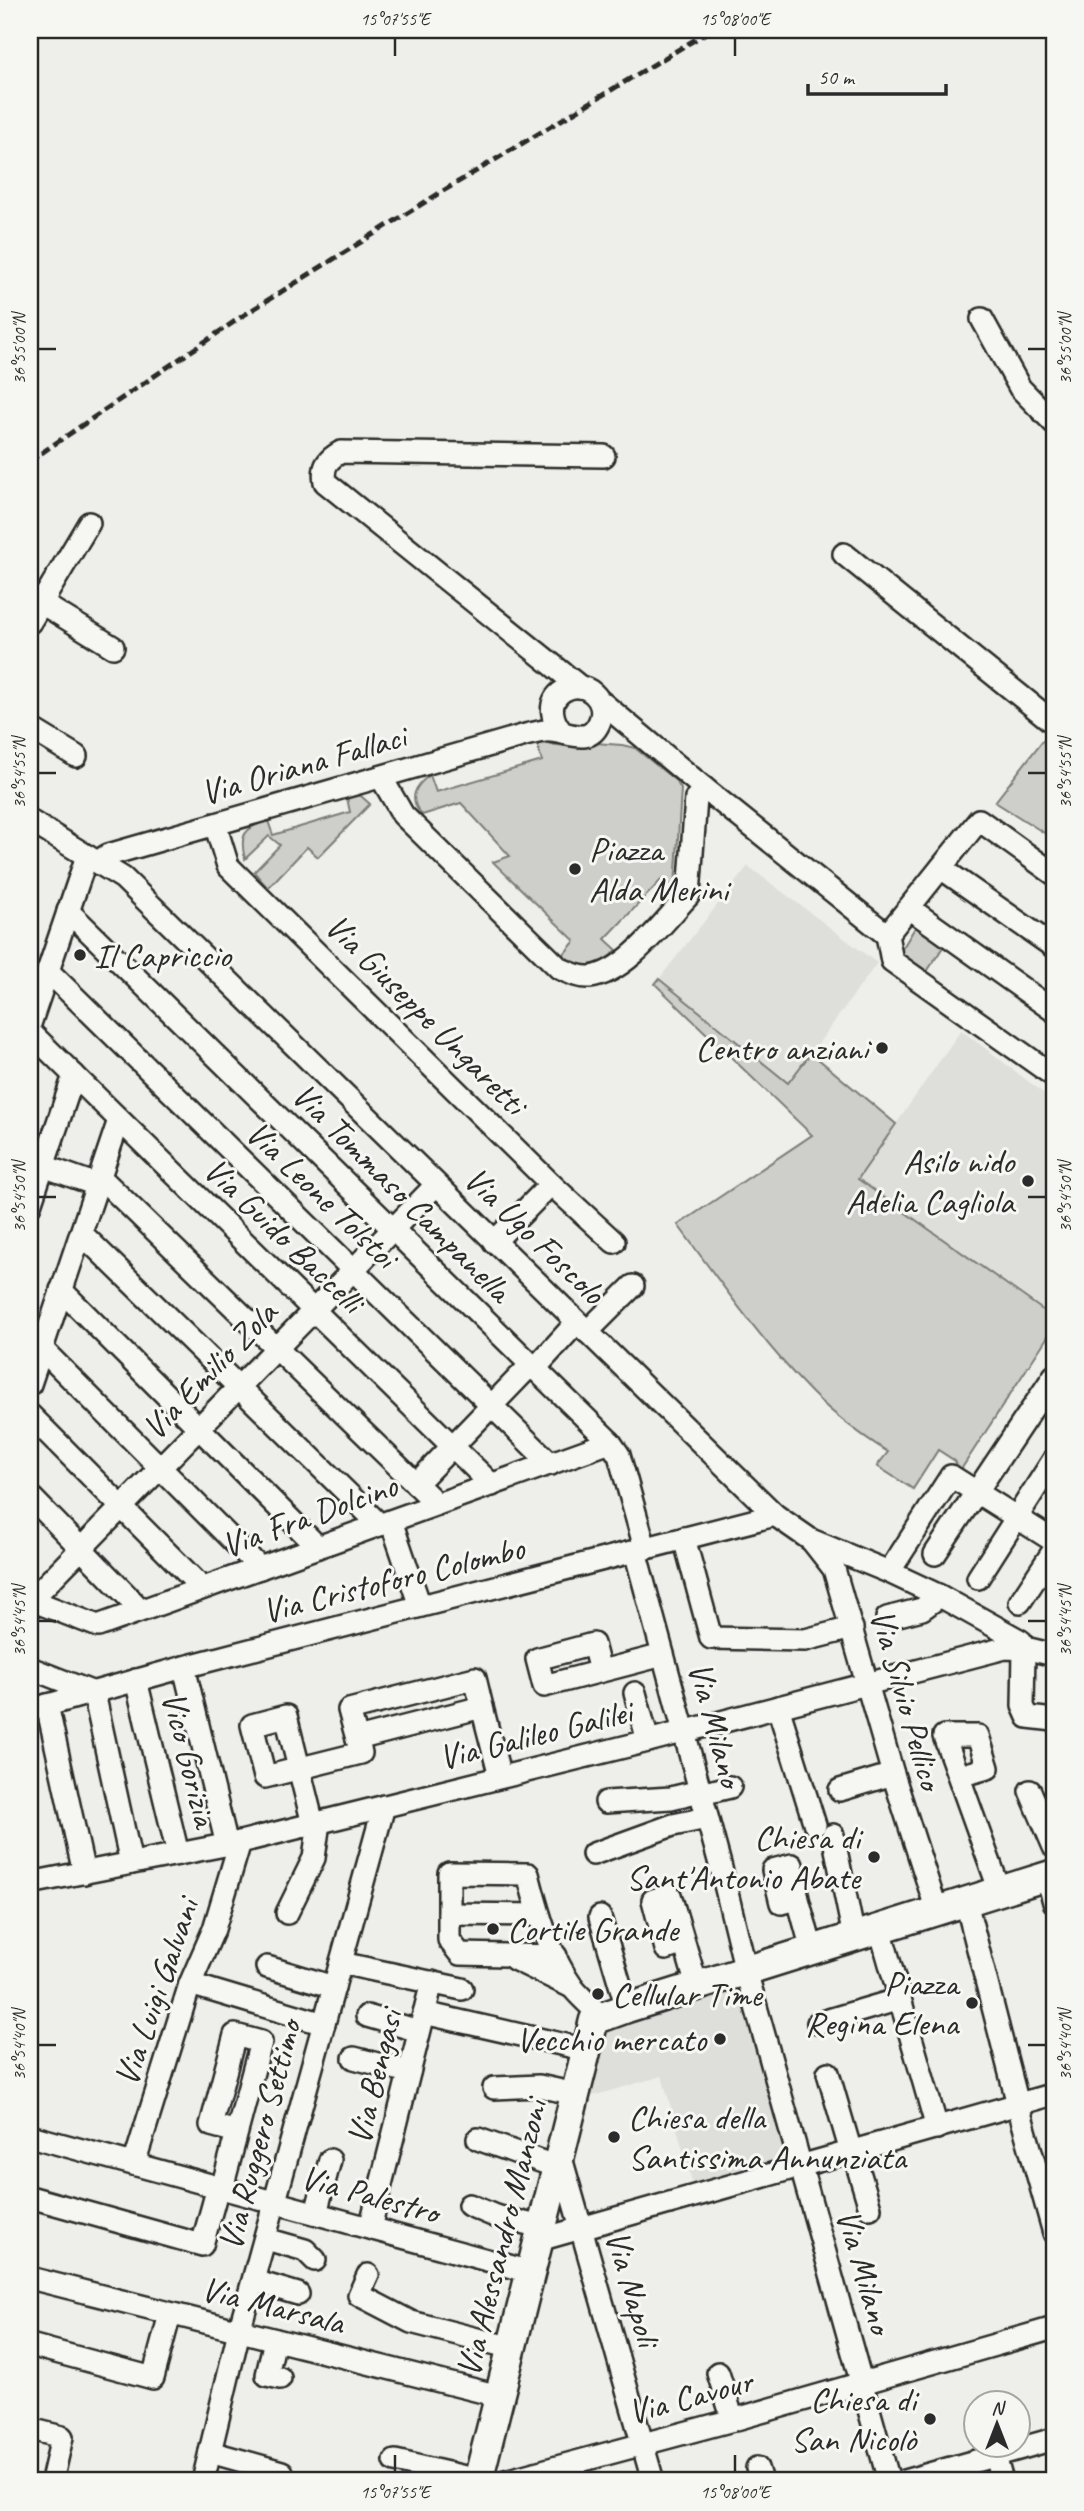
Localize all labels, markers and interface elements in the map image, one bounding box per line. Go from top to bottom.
text: 15°07'55"E [360,8,432,30]
text: 15°08'00"E [700,8,772,30]
scale bar [808,52,946,96]
text: 50 m [818,64,856,90]
text: 36°55'00"N [8,310,30,384]
text: 36°55'00"N [1054,310,1076,384]
street label: Via Oriana Fallaci [195,712,415,815]
text: 36°54'55"N [8,734,30,808]
text: 36°54'55"N [1054,734,1076,808]
place label: Piazza Alda Merini [589,827,732,912]
marker: Piazza Alda Merini [567,861,583,877]
street label: Via Giuseppe Ungaretti [315,904,539,1128]
place label: Il Capriccio [94,933,233,978]
marker: Il Capriccio [72,947,88,963]
place label: Centro anziani [695,1026,872,1071]
marker: Centro anziani [874,1040,890,1056]
street label: Via Tommaso Campanella [282,1073,523,1314]
street label: Via Leone Tolstoi [236,1111,410,1281]
place label: Asilo nido Adelia Cagliola [846,1139,1017,1224]
street label: Via Guido Baccelli [194,1148,376,1326]
street label: Via Ugo Foscolo [454,1157,616,1315]
text: 36°54'50"N [8,1158,30,1232]
text: 36°54'50"N [1054,1158,1076,1232]
marker: Asilo nido Adelia Cagliola [1020,1173,1036,1189]
street label: Via Emilio Zola [132,1289,289,1449]
street label: Via Fra Dolcino [215,1462,405,1568]
street label: Via Cristoforo Colombo [257,1525,530,1634]
text: 36°54'45"N [8,1582,30,1656]
text: 36°54'45"N [1054,1582,1076,1656]
street label: Via Silvio Pellico [859,1604,955,1798]
street label: Via Milano [677,1657,755,1795]
street label: Vico Gorizia [151,1687,229,1834]
street label: Via Galileo Galilei [434,1688,641,1780]
place label: Chiesa di Sant'Antonio Abate [626,1815,864,1900]
marker: Chiesa di Sant'Antonio Abate [866,1849,882,1865]
street label: Via Luigi Galvani [103,1888,211,2092]
place label: Cortile Grande [507,1907,681,1952]
marker: Cortile Grande [485,1921,501,1937]
place label: Piazza Regina Elena [805,1961,961,2046]
place label: Cellular Time [612,1972,764,2017]
marker: Cellular Time [590,1986,606,2002]
marker: Piazza Regina Elena [964,1995,980,2011]
street label: Via Bengasi [336,2001,414,2149]
text: 36°54'40"N [8,2006,30,2080]
text: 36°54'40"N [1054,2006,1076,2080]
street label: Via Ruggero Settimo [207,2012,313,2255]
place label: Vecchio mercato [516,2017,708,2062]
marker: Vecchio mercato [712,2031,728,2047]
street label: Via Alessandro Manzoni [445,2091,559,2381]
place label: Chiesa della Santissima Annunziata [628,2095,908,2180]
marker: Chiesa della Santissima Annunziata [606,2129,622,2145]
street label: Via Palestro [296,2154,447,2235]
street label: Via Milano [825,2204,905,2342]
street label: Via Napoli [595,2225,672,2356]
street label: Via Marsala [197,2266,351,2345]
street label: Via Cavour [623,2358,760,2435]
place label: Chiesa di San Nicolò [791,2377,920,2462]
north arrow [962,2388,1032,2458]
text: N [991,2396,1006,2420]
marker: Chiesa di San Nicolò [922,2411,938,2427]
text: 15°07'55"E [360,2481,432,2503]
text: 15°08'00"E [700,2481,772,2503]

